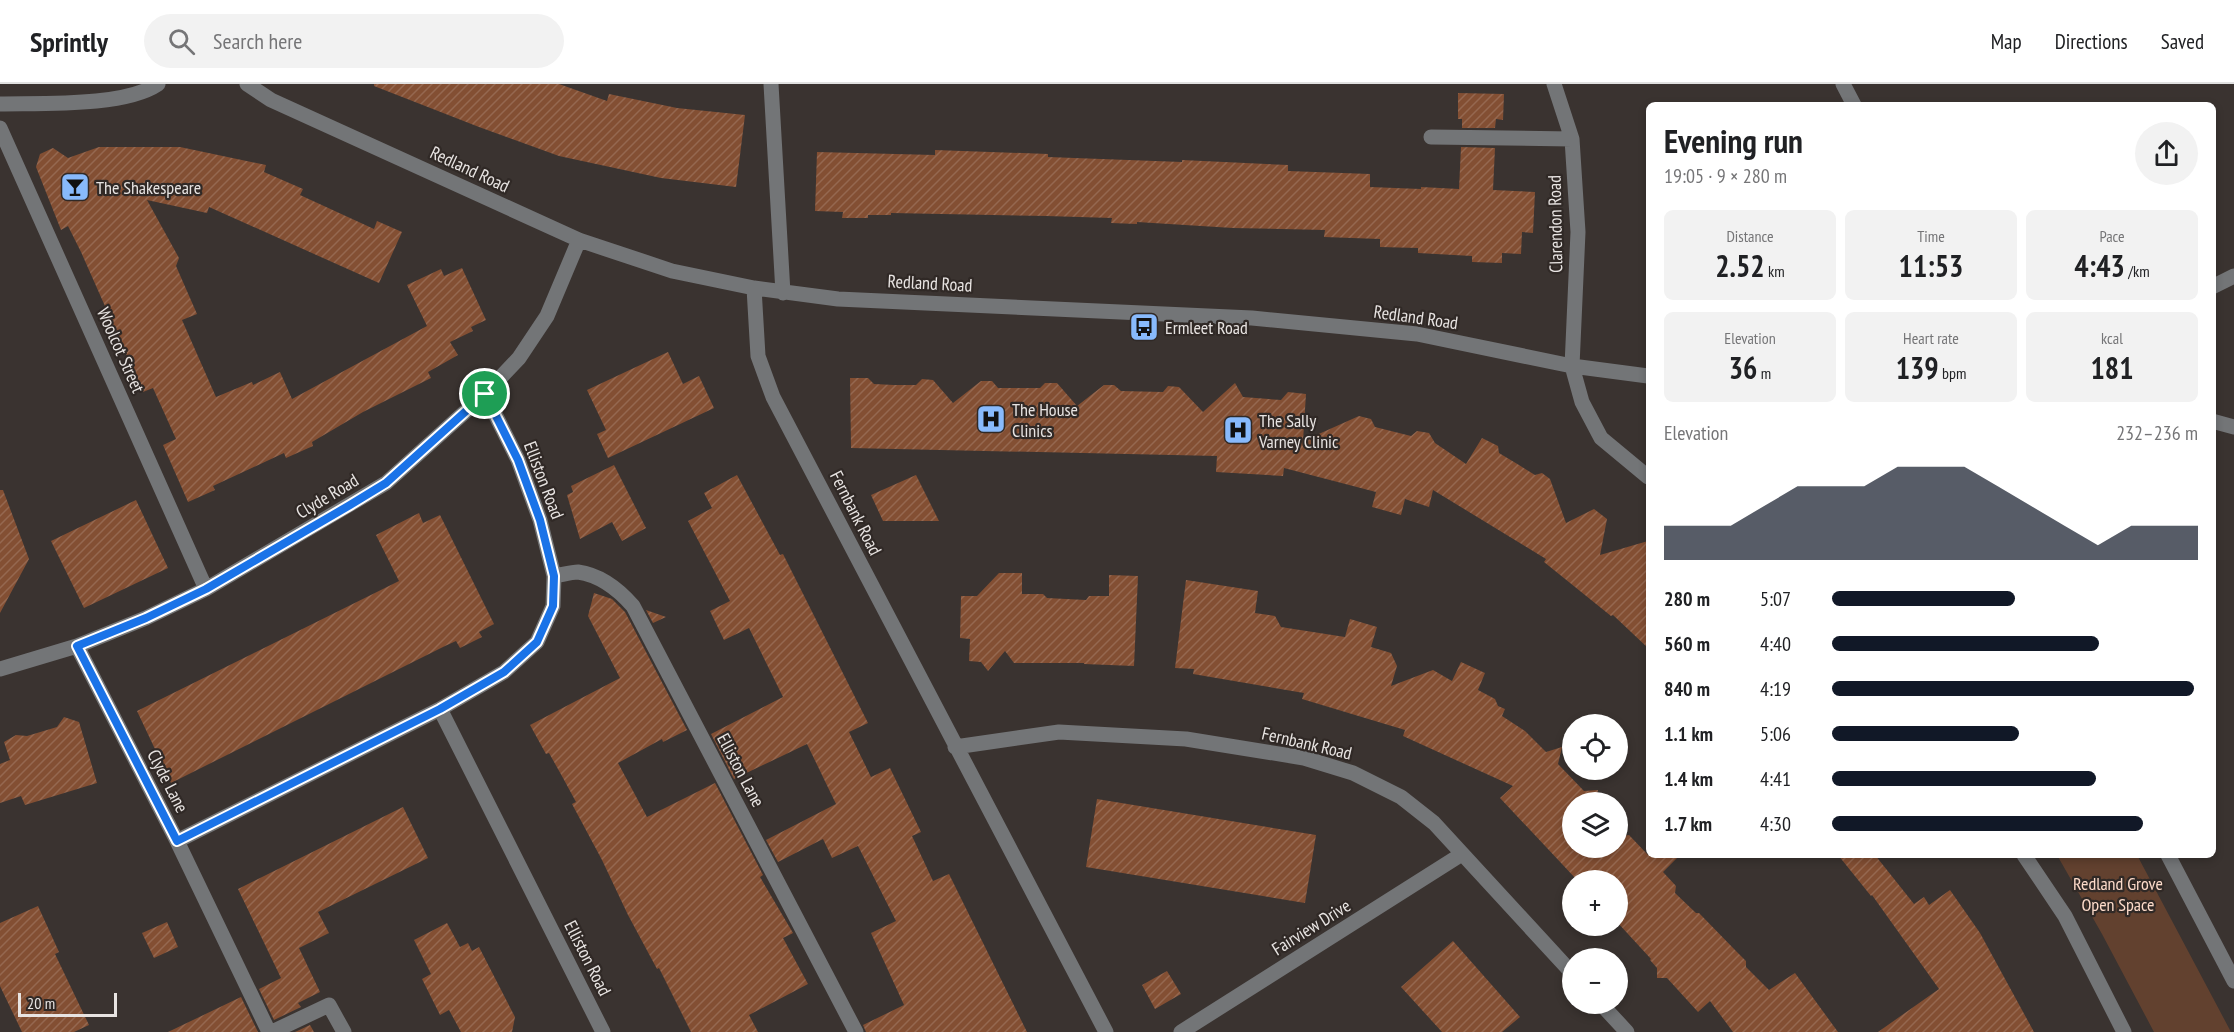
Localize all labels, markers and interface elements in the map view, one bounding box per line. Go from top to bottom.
search box [144,14,564,68]
text: Sprintly [30,23,108,60]
icon: search [165,25,198,58]
text: Search here [213,27,302,55]
text: Map [1991,28,2022,55]
text: Directions [2055,28,2128,55]
text: Saved [2161,28,2204,55]
text: Evening run [1664,119,1803,162]
button: share [2135,122,2198,185]
street label: Redland Road [427,141,513,197]
text: 19:05 · 9 × 280 m [1664,163,1787,189]
bar icon: The Shakespeare [59,171,91,203]
street label: Clarendon Road [1543,175,1567,273]
place label: The Shakespeare [96,176,201,199]
text: Distance [1726,226,1774,246]
text: Time [1917,226,1945,246]
text: Pace [2099,226,2125,246]
text: 2.52 [1715,246,1765,285]
text: 11:53 [1899,246,1963,285]
text: 4:43 [2074,246,2125,285]
text: km [1765,261,1785,281]
text: /km [2125,261,2150,281]
street label: Redland Road [887,269,973,297]
street label: Redland Road [1372,300,1460,334]
street label: Woolcot Street [92,304,150,396]
bus stop icon: Ermleet Road [1128,311,1160,343]
place label: Ermleet Road [1165,316,1248,339]
text: Elevation [1724,328,1776,348]
text: Heart rate [1903,328,1959,348]
text: kcal [2101,328,2123,348]
text: 36 [1729,348,1757,387]
text: 139 [1896,348,1939,387]
text: 181 [2090,348,2134,387]
text: m [1757,363,1771,383]
text: bpm [1939,363,1966,383]
pin [459,368,510,419]
icon: arrive [468,377,501,410]
place label: The House Clinics [1012,398,1078,442]
hospital icon: The House Clinics [975,403,1007,435]
place label: The Sally Varney Clinic [1258,409,1339,453]
hospital icon: The Sally Varney Clinic [1222,414,1254,446]
text: Elevation [1664,420,1728,446]
text: 232–236 m [2116,420,2198,446]
street label: Elliston Road [519,438,569,522]
street label: Fernbank Road [825,467,887,559]
street label: Clyde Road [292,468,362,524]
text: 280 m [1664,586,1710,612]
text: 5:07 [1760,586,1791,612]
text: 560 m [1664,631,1710,657]
text: 4:40 [1760,631,1791,657]
text: 840 m [1664,676,1710,702]
text: 4:19 [1760,676,1791,702]
map controls [1562,714,1628,1014]
button: locate [1562,714,1628,780]
street label: Fernbank Road [1260,721,1354,765]
text: 1.1 km [1664,721,1713,747]
text: 5:06 [1760,721,1791,747]
street label: Elliston Lane [712,729,770,811]
street label: Clyde Lane [142,745,194,817]
text: 1.4 km [1664,766,1713,792]
text: 4:41 [1760,766,1791,792]
button: layers [1562,792,1628,858]
text: 1.7 km [1664,811,1712,837]
text: 4:30 [1760,811,1791,837]
button: + [1562,870,1628,936]
park label: Redland Grove Open Space [2073,872,2163,916]
street label: Fairview Drive [1267,894,1355,960]
street label: Elliston Road [559,917,617,999]
button: − [1562,948,1628,1014]
scale bar [18,990,117,1018]
text: 20 m [27,993,55,1013]

